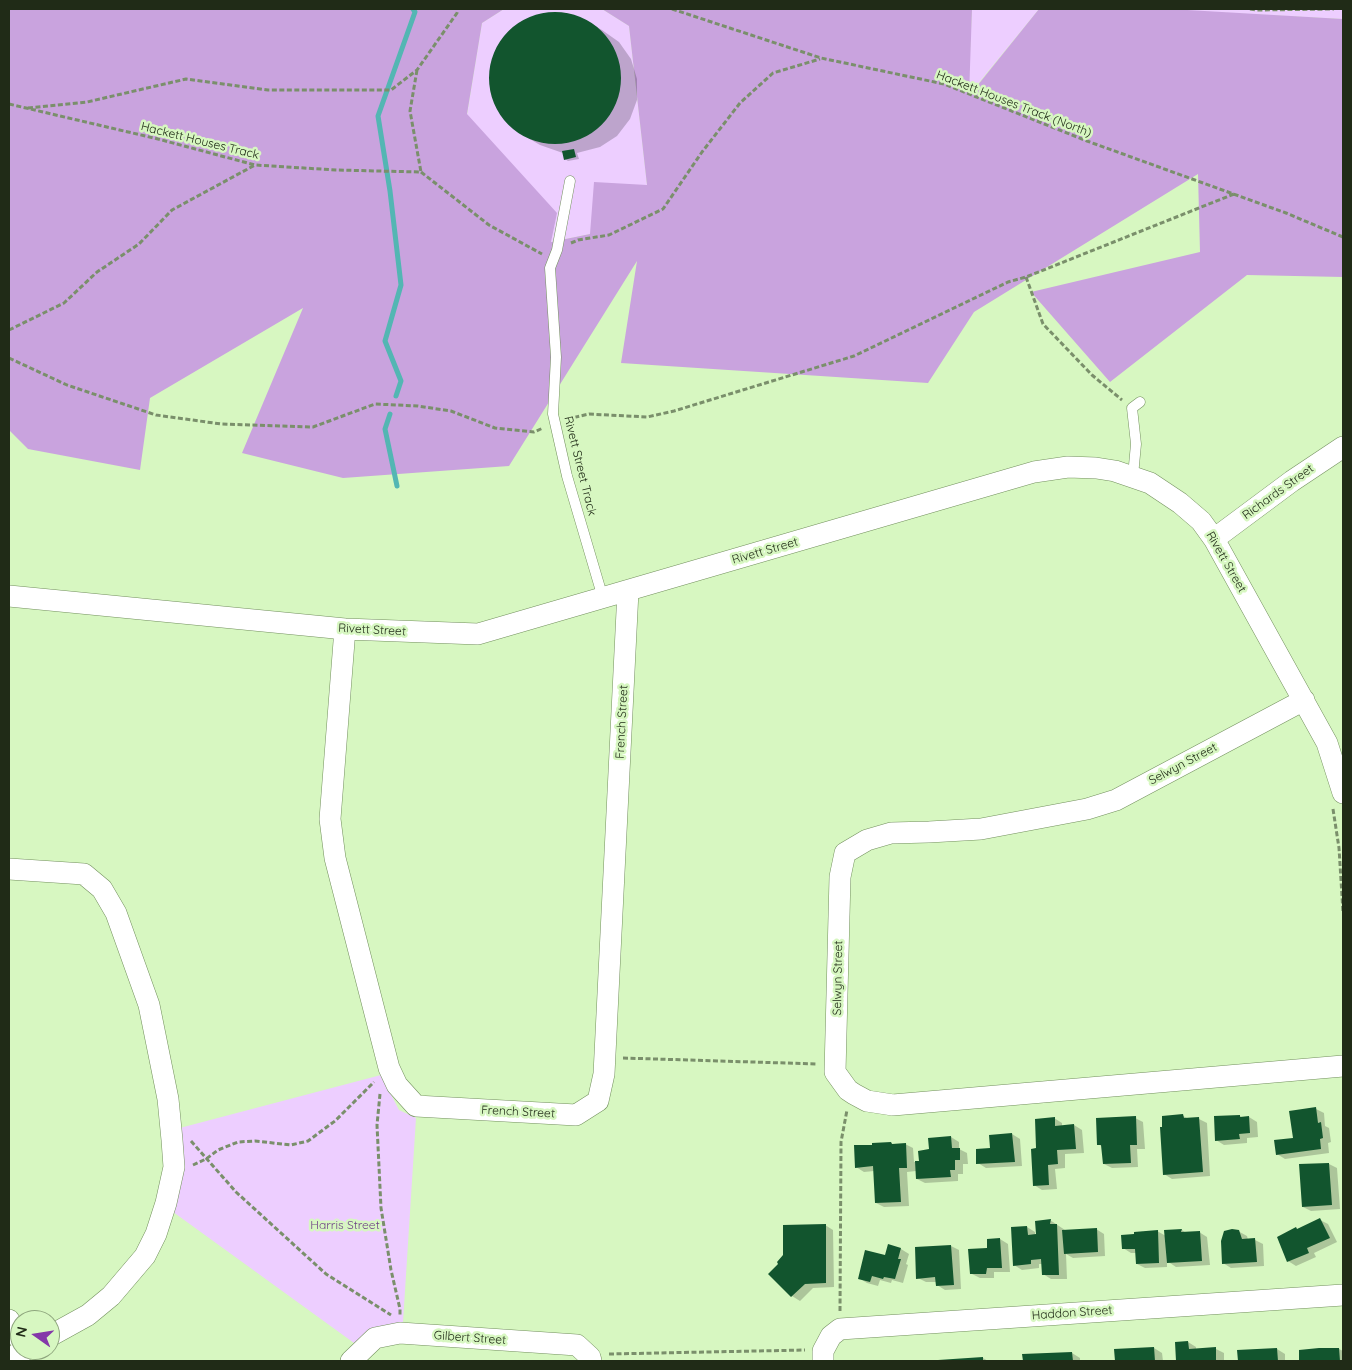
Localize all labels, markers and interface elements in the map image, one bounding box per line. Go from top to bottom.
street label: Hackett Houses Track (North) [934,68,1094,140]
street label: Hackett Houses Track [139,119,261,163]
street label: Rivett Street Track [561,415,599,517]
street label: Richards Street [1240,461,1316,523]
street label: Rivett Street [1203,529,1249,595]
street label: Rivett Street [730,535,800,567]
street label: Rivett Street [338,621,406,639]
street label: French Street [613,685,631,759]
street label: Selwyn Street [1147,740,1219,788]
street label: Selwyn Street [830,940,846,1016]
street label: French Street [481,1103,555,1121]
park label: Harris Street [310,1218,380,1232]
street label: Haddon Street [1031,1303,1113,1323]
north arrow [10,1310,60,1360]
text: N [11,1325,31,1339]
street label: Gilbert Street [433,1328,507,1348]

